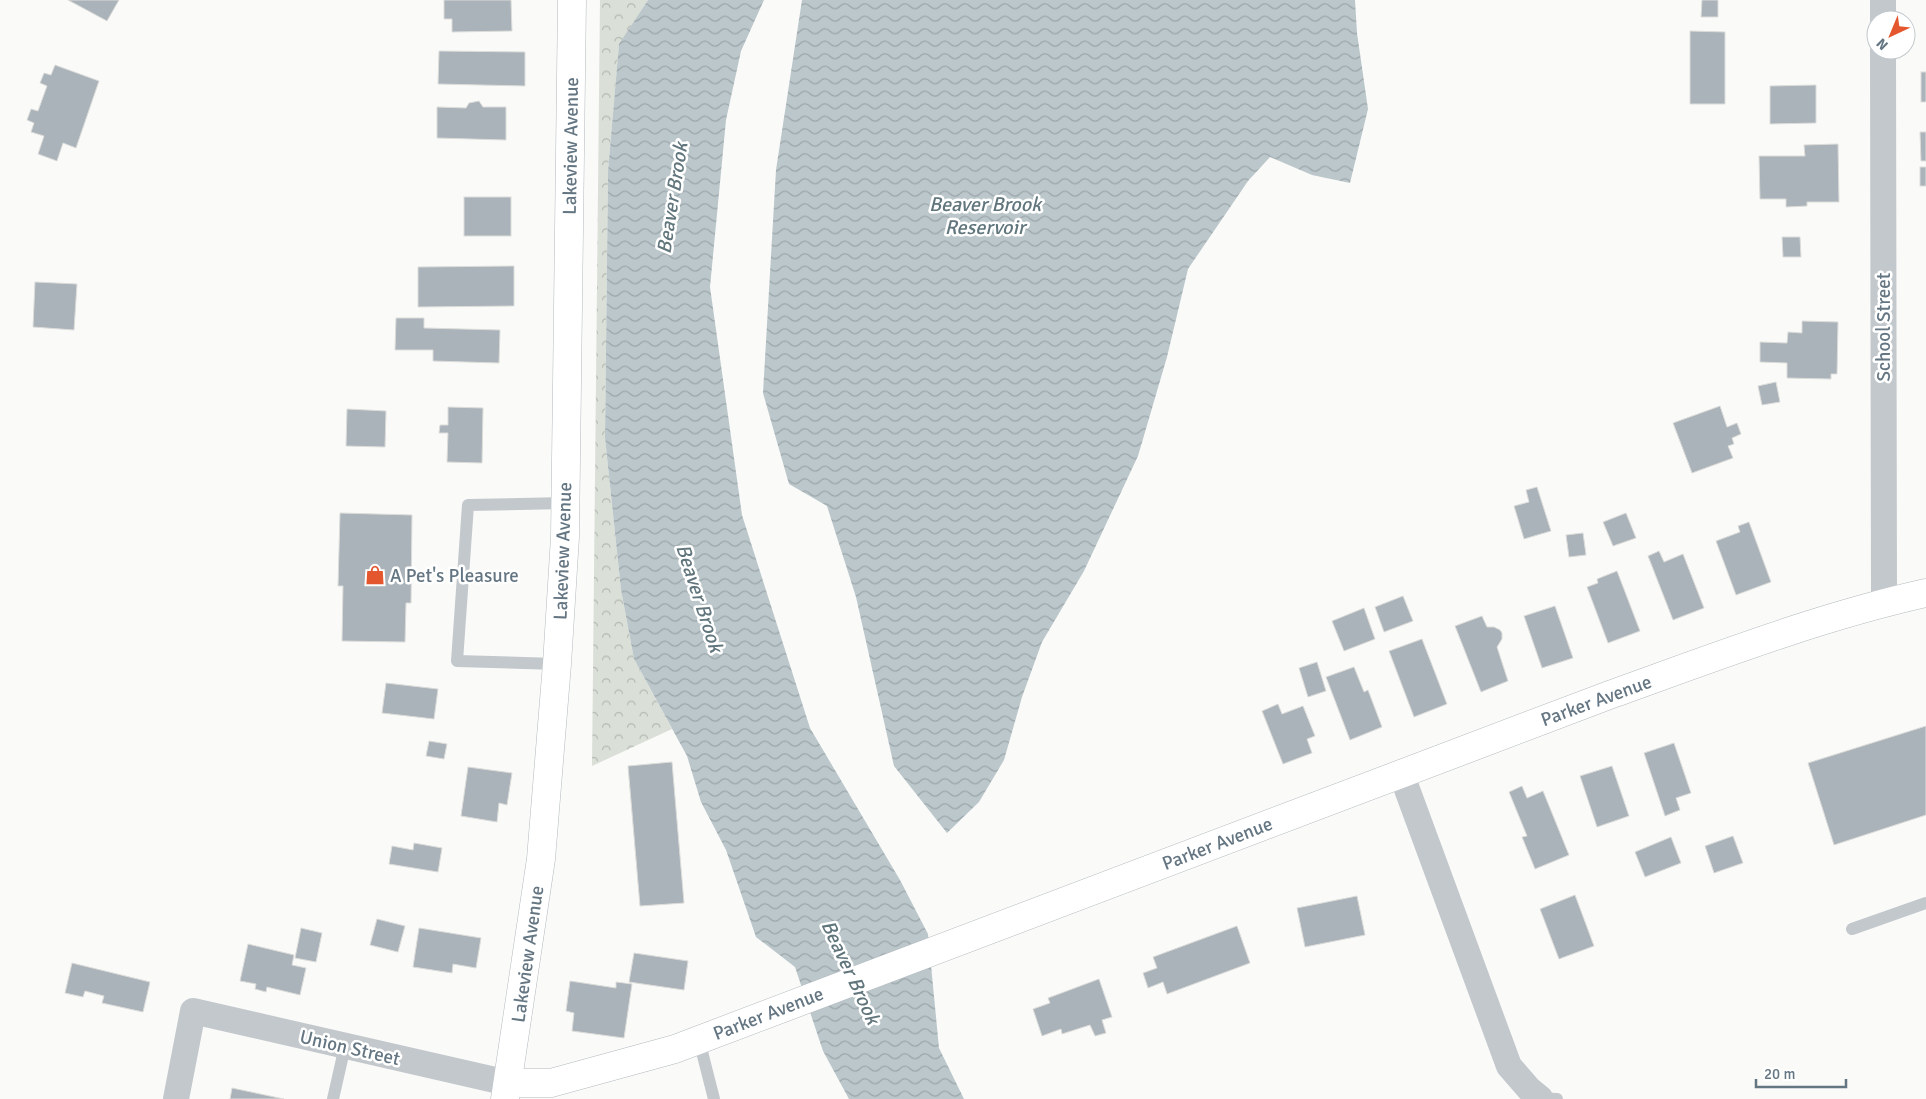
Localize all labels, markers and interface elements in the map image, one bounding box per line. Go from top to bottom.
north arrow [1866,10,1916,60]
text: N [1873,34,1892,53]
street label: Lakeview Avenue [558,77,584,215]
water label: Beaver Brook [651,139,694,255]
water label: Beaver Brook Reservoir [929,192,1043,240]
street label: School Street [1872,272,1896,381]
street label: Lakeview Avenue [549,482,577,620]
water label: Beaver Brook [670,541,729,657]
shop icon: A Pet's Pleasure [364,564,386,586]
place label: A Pet's Pleasure [390,564,519,588]
street label: Parker Avenue [1538,670,1655,732]
street label: Parker Avenue [1159,812,1276,876]
street label: Lakeview Avenue [507,884,549,1024]
water label: Beaver Brook [816,916,886,1030]
street label: Parker Avenue [710,982,827,1046]
street label: Union Street [297,1025,403,1071]
scale bar [1756,1056,1846,1088]
text: 20 m [1764,1065,1795,1083]

